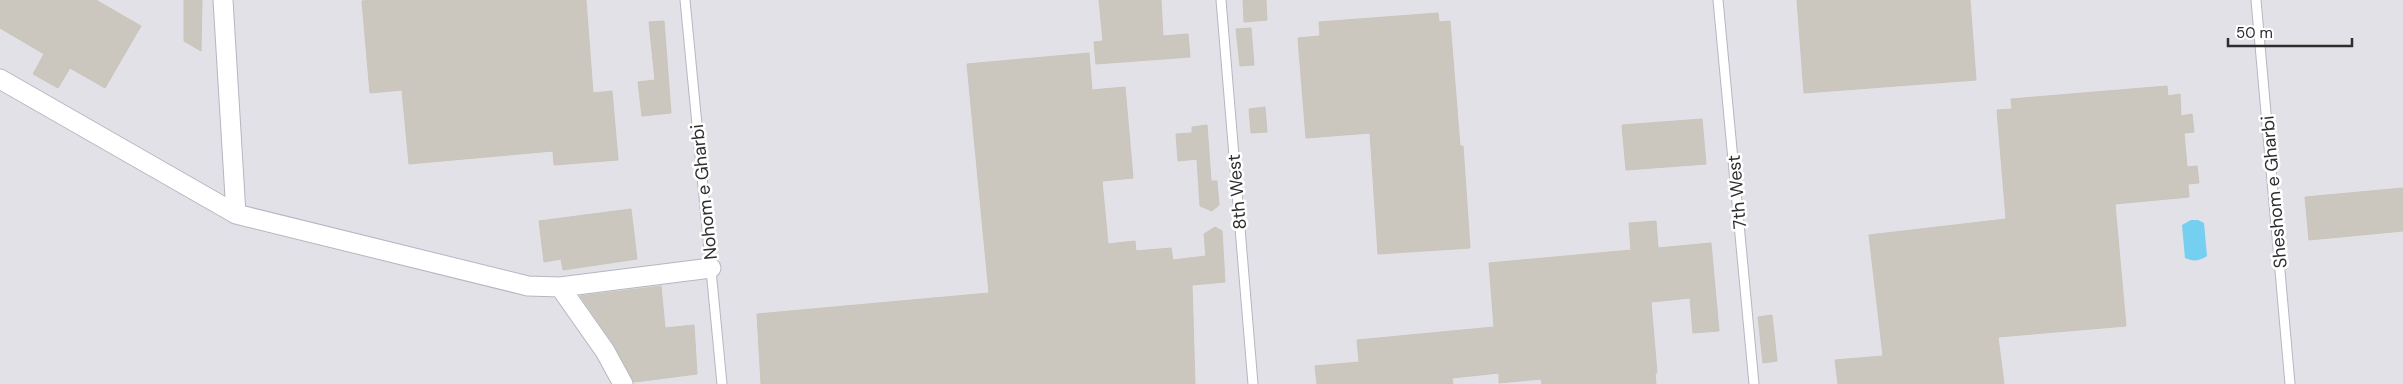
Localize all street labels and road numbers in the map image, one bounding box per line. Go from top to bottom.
street label: Sheshom e Gharbi [2255,115,2293,269]
street label: Nohom e Gharbi [685,123,723,261]
street label: 8th West [1222,153,1252,231]
street label: 7th West [1722,154,1752,230]

